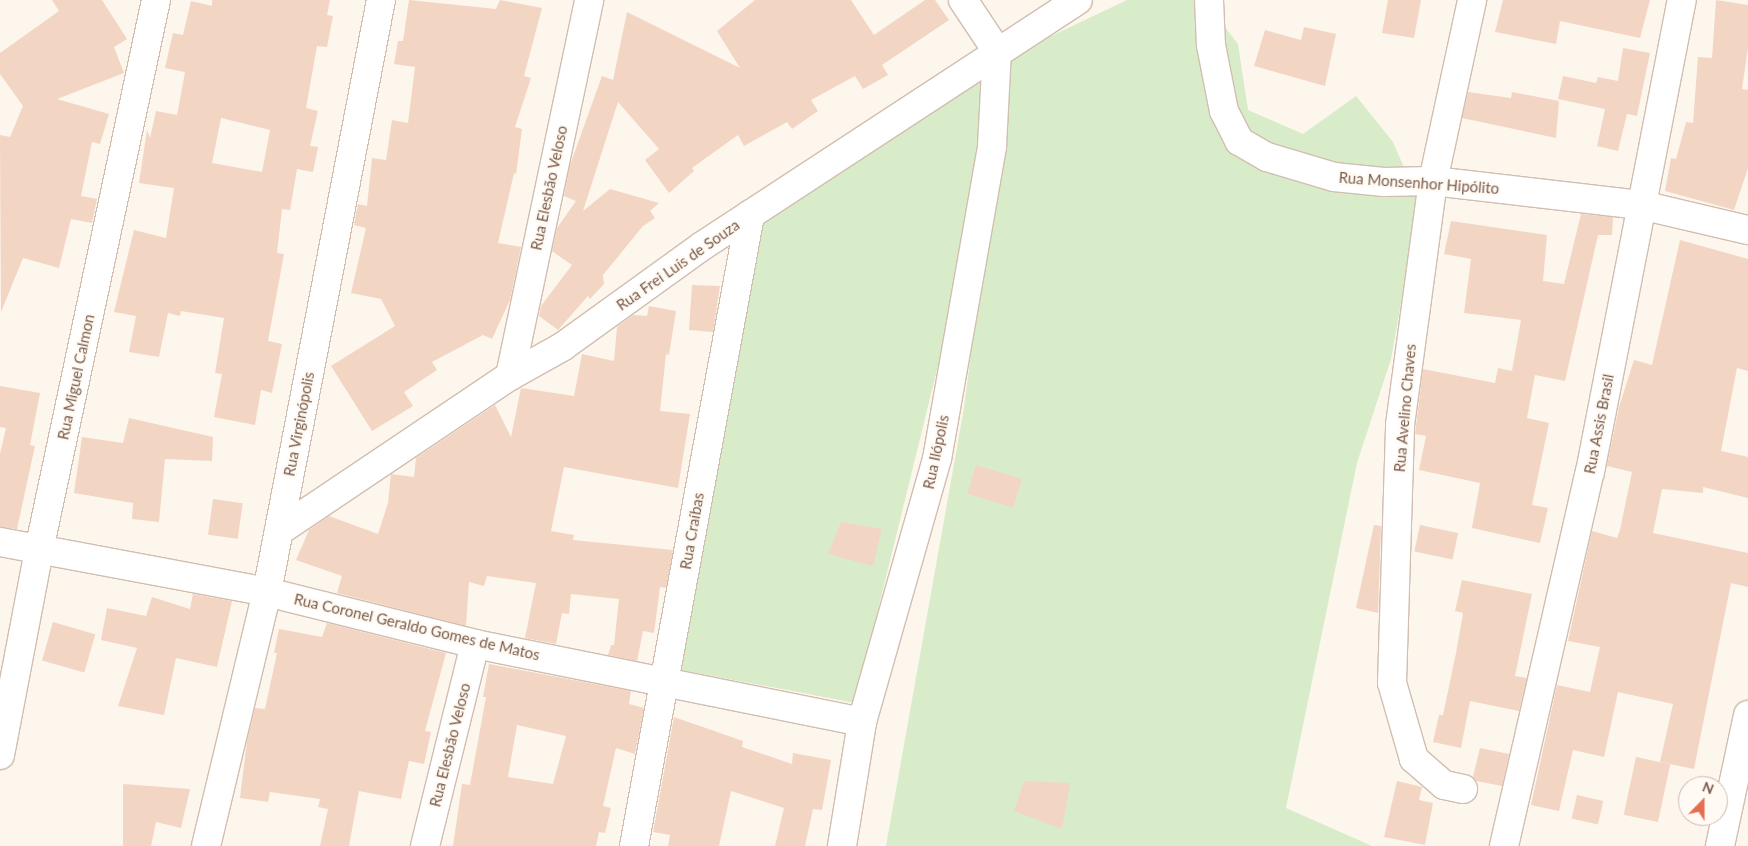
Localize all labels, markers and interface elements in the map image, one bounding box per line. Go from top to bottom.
street label: Rua Elesbão Veloso [527,124,571,252]
street label: Rua Monsenhor Hipólito [1338,168,1500,198]
street label: Rua Frei Luís de Souza [613,216,743,314]
street label: Rua Miguel Calmon [54,313,98,441]
street label: Rua Avelino Chaves [1390,343,1420,473]
street label: Rua Virginópolis [280,370,318,478]
street label: Rua Assis Brasil [1580,372,1618,476]
street label: Rua Ilópolis [919,413,953,491]
street label: Rua Craíbas [676,491,708,571]
street label: Rua Coronel Geraldo Gomes de Matos [292,590,542,664]
street label: Rua Elesbão Veloso [426,681,474,809]
north arrow [1678,776,1728,826]
text: N [1700,778,1717,797]

